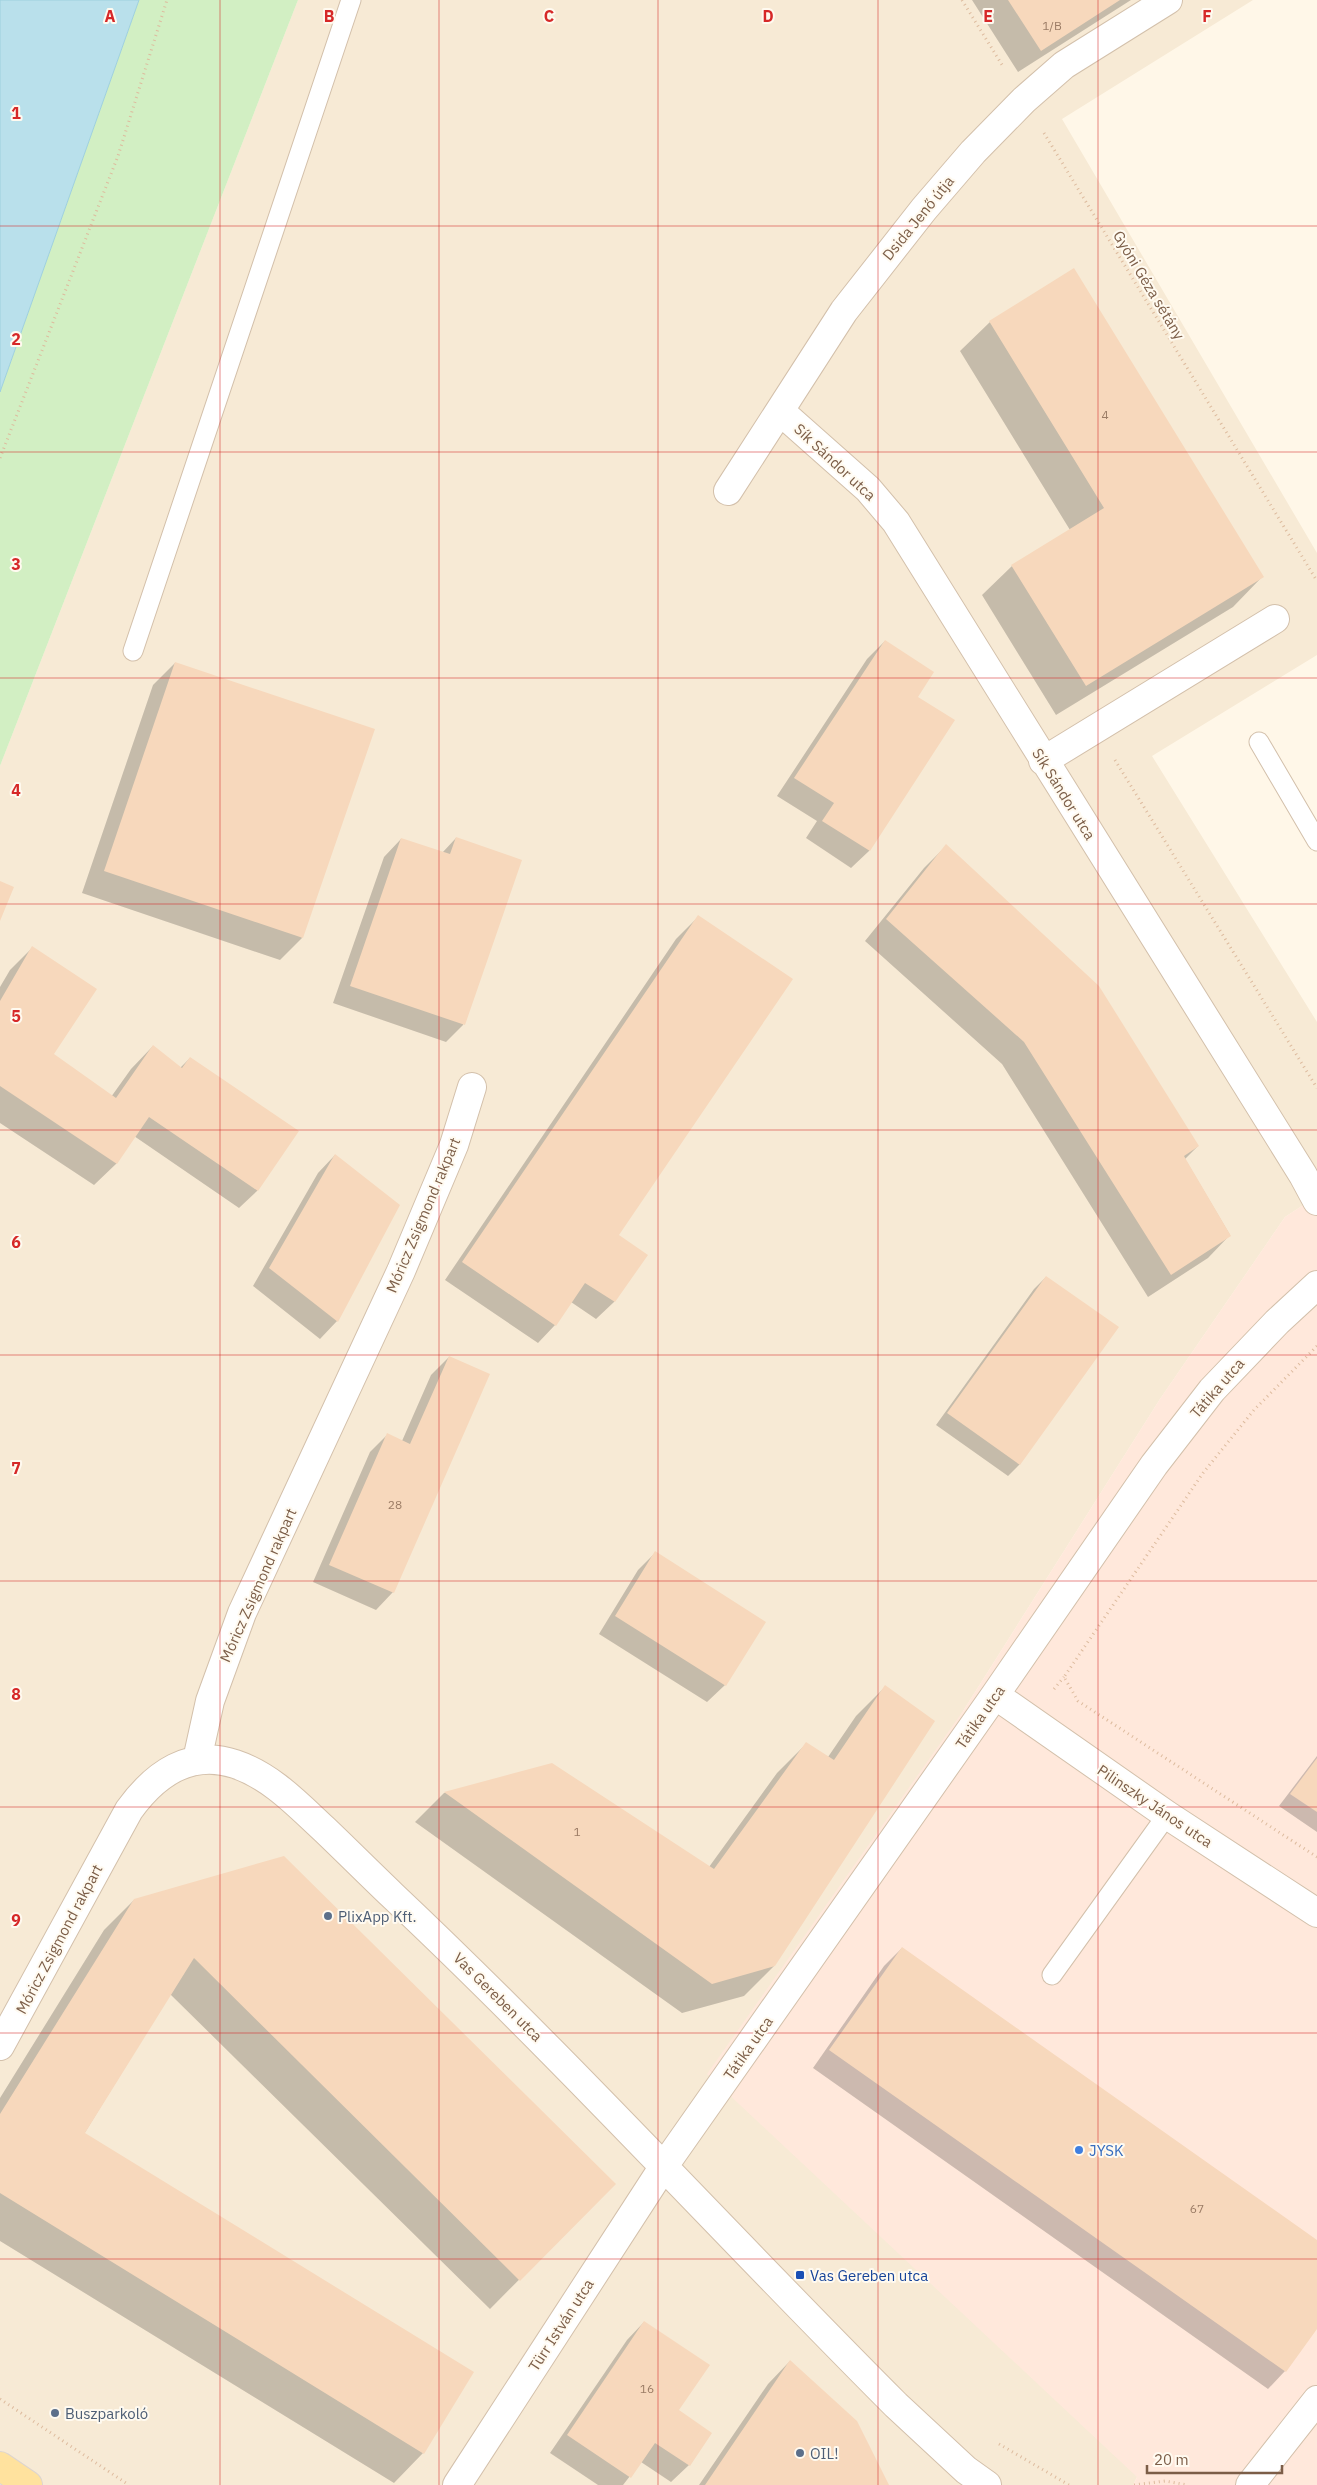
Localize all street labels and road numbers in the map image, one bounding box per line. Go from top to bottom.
street label: Dsida Jenő útja [878,172,958,264]
street label: Gyóni Géza sétány [1109,227,1189,343]
street label: Sík Sándor utca [790,419,880,505]
street label: Sík Sándor utca [1028,745,1100,843]
street label: Móricz Zsigmond rakpart [382,1135,464,1295]
street label: Tátika utca [1186,1354,1248,1422]
street label: Móricz Zsigmond rakpart [215,1505,301,1665]
street label: Tátika utca [951,1682,1009,1752]
street label: Pilinszky János utca [1094,1760,1216,1852]
street label: Móricz Zsigmond rakpart [11,1861,107,2017]
street label: Vas Gereben utca [450,1949,546,2045]
street label: Tátika utca [719,2013,777,2083]
street label: Türr István utca [524,2275,598,2375]

